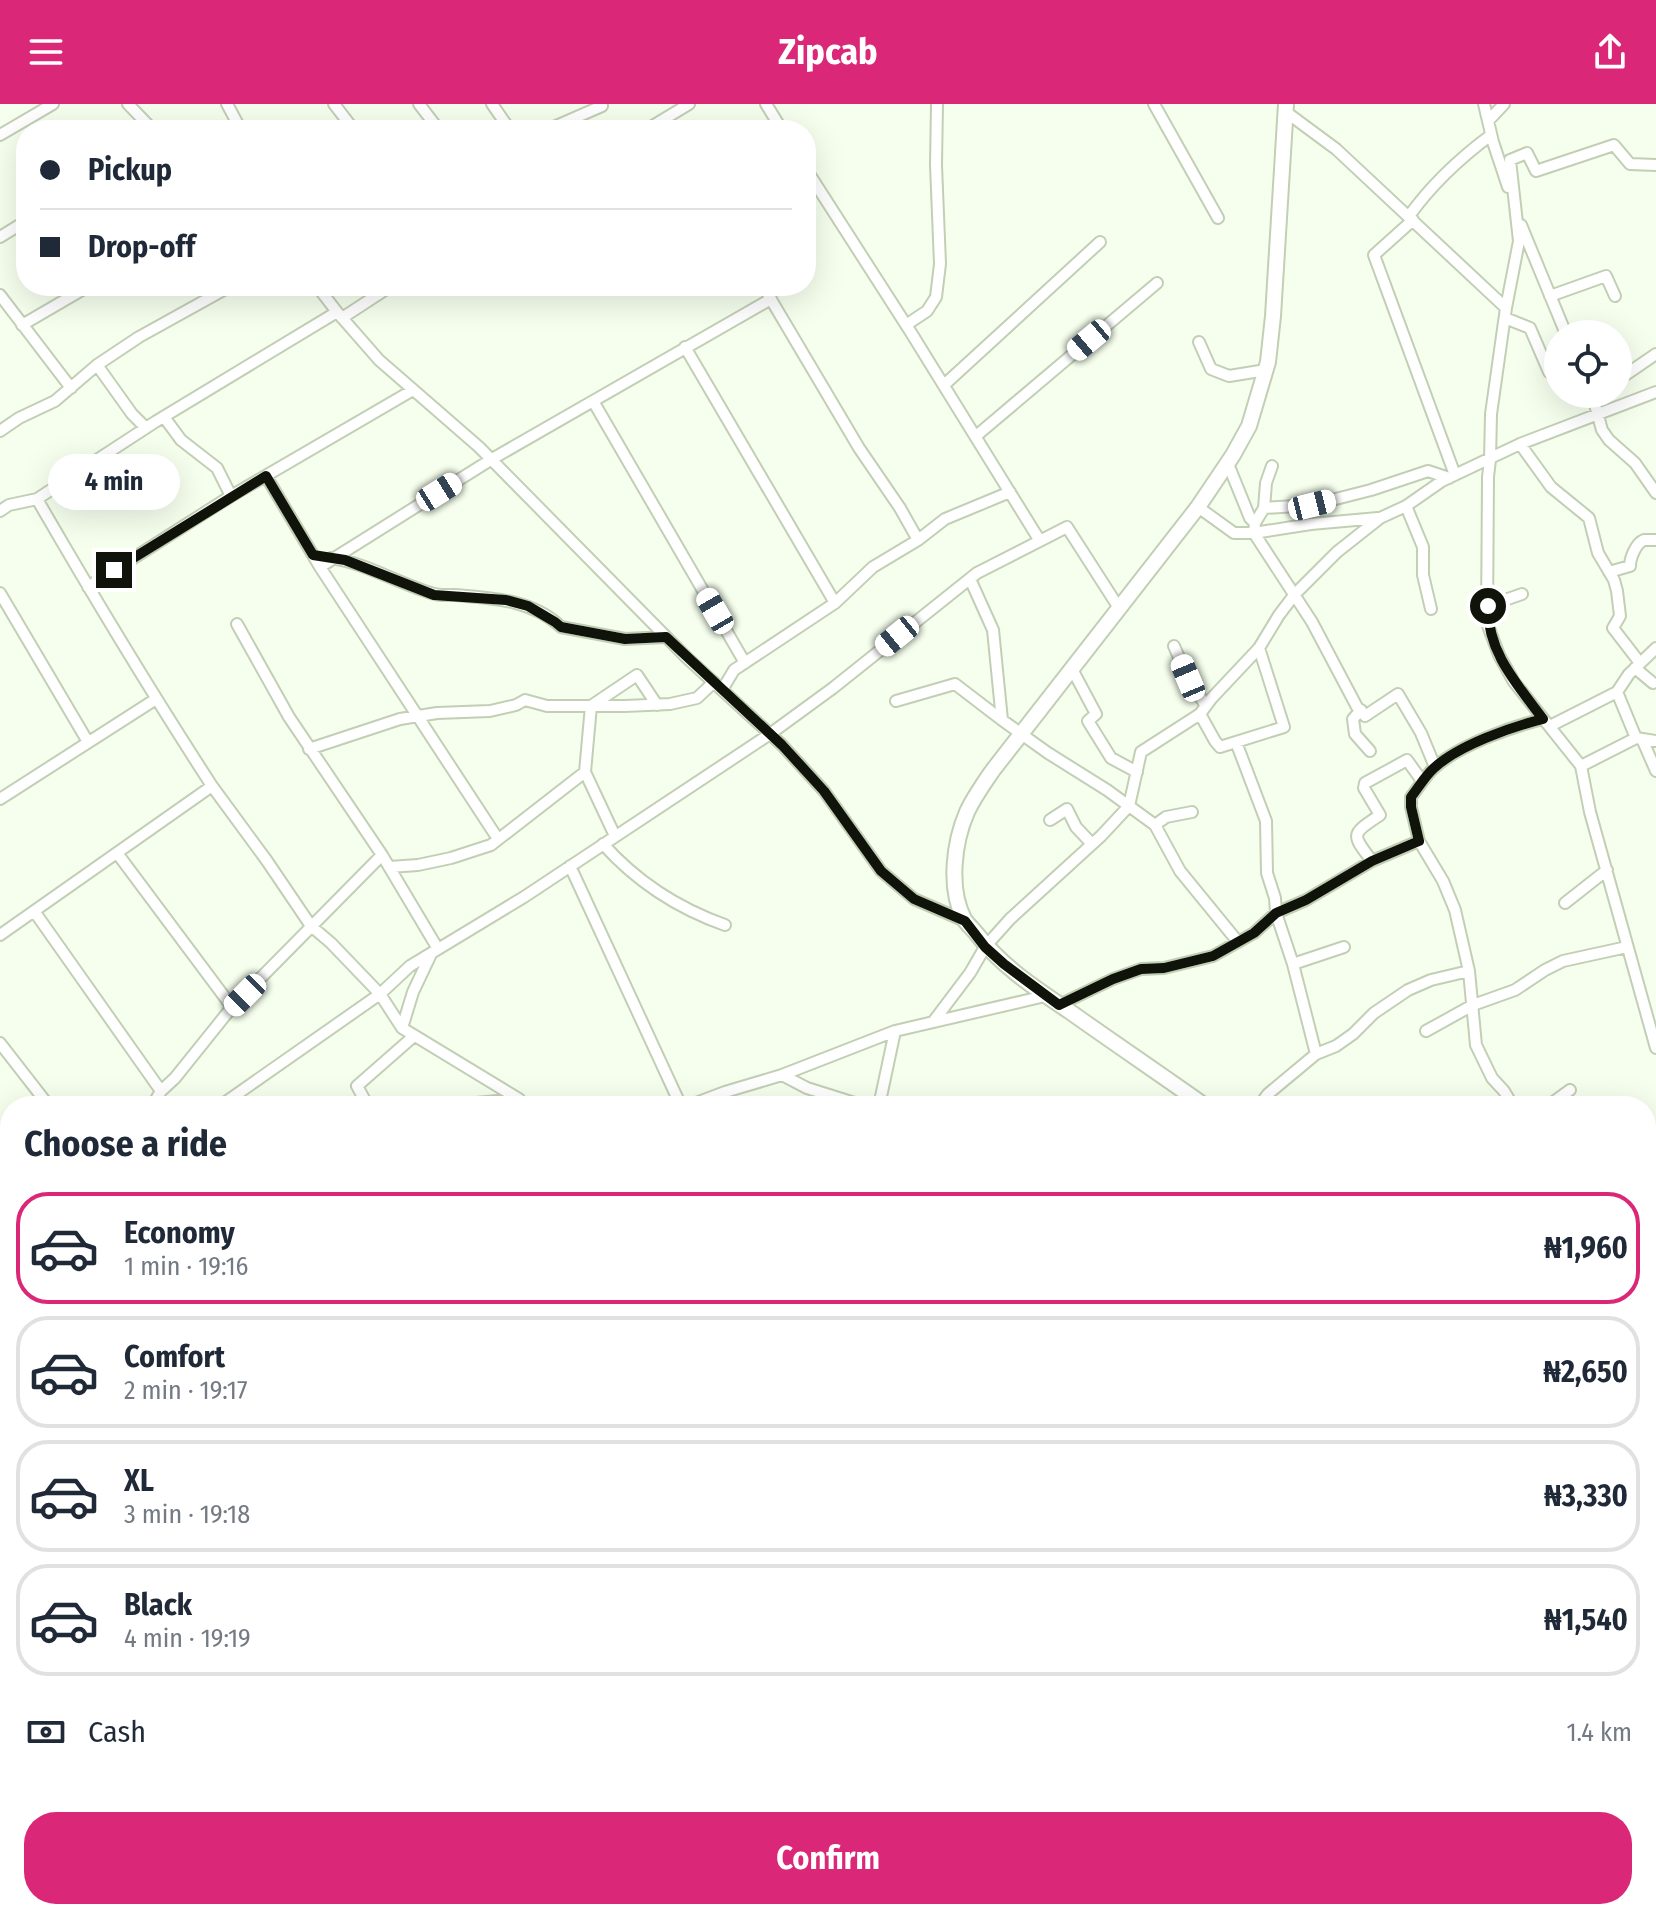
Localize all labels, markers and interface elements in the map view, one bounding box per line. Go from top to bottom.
icon: menu [24,30,68,74]
text: Zipcab [778,30,878,74]
icon: share [1588,30,1632,74]
text: Pickup [88,152,172,188]
text: Drop-off [88,229,195,265]
car [1063,315,1115,365]
map controls [1544,320,1632,408]
button: locate [1544,320,1632,408]
callout: 4 min [48,454,180,510]
text: 4 min [85,466,143,497]
car [412,469,466,515]
car [1286,488,1338,522]
route end [96,552,132,588]
car [693,584,737,638]
route start [1470,588,1506,624]
car [871,612,923,660]
car [1168,651,1208,705]
car [220,970,270,1020]
text: Choose a ride [24,1122,227,1166]
icon: car [28,1212,100,1284]
text: Economy [124,1215,235,1251]
text: ₦1,960 [1544,1230,1628,1266]
text: 1 min · 19:16 [124,1251,249,1282]
icon: car [28,1336,100,1408]
text: Comfort [124,1339,225,1375]
text: ₦2,650 [1543,1354,1628,1390]
text: 2 min · 19:17 [124,1375,247,1406]
icon: car [28,1460,100,1532]
text: XL [124,1463,154,1499]
text: ₦3,330 [1544,1478,1628,1514]
text: 3 min · 19:18 [124,1499,250,1530]
icon: car [28,1584,100,1656]
text: Black [124,1587,192,1623]
text: ₦1,540 [1544,1602,1628,1638]
text: 4 min · 19:19 [124,1623,251,1654]
icon: cash [24,1710,68,1754]
text: Cash [88,1714,146,1750]
text: 1.4 km [1566,1717,1632,1748]
button: Confirm [24,1812,1632,1904]

